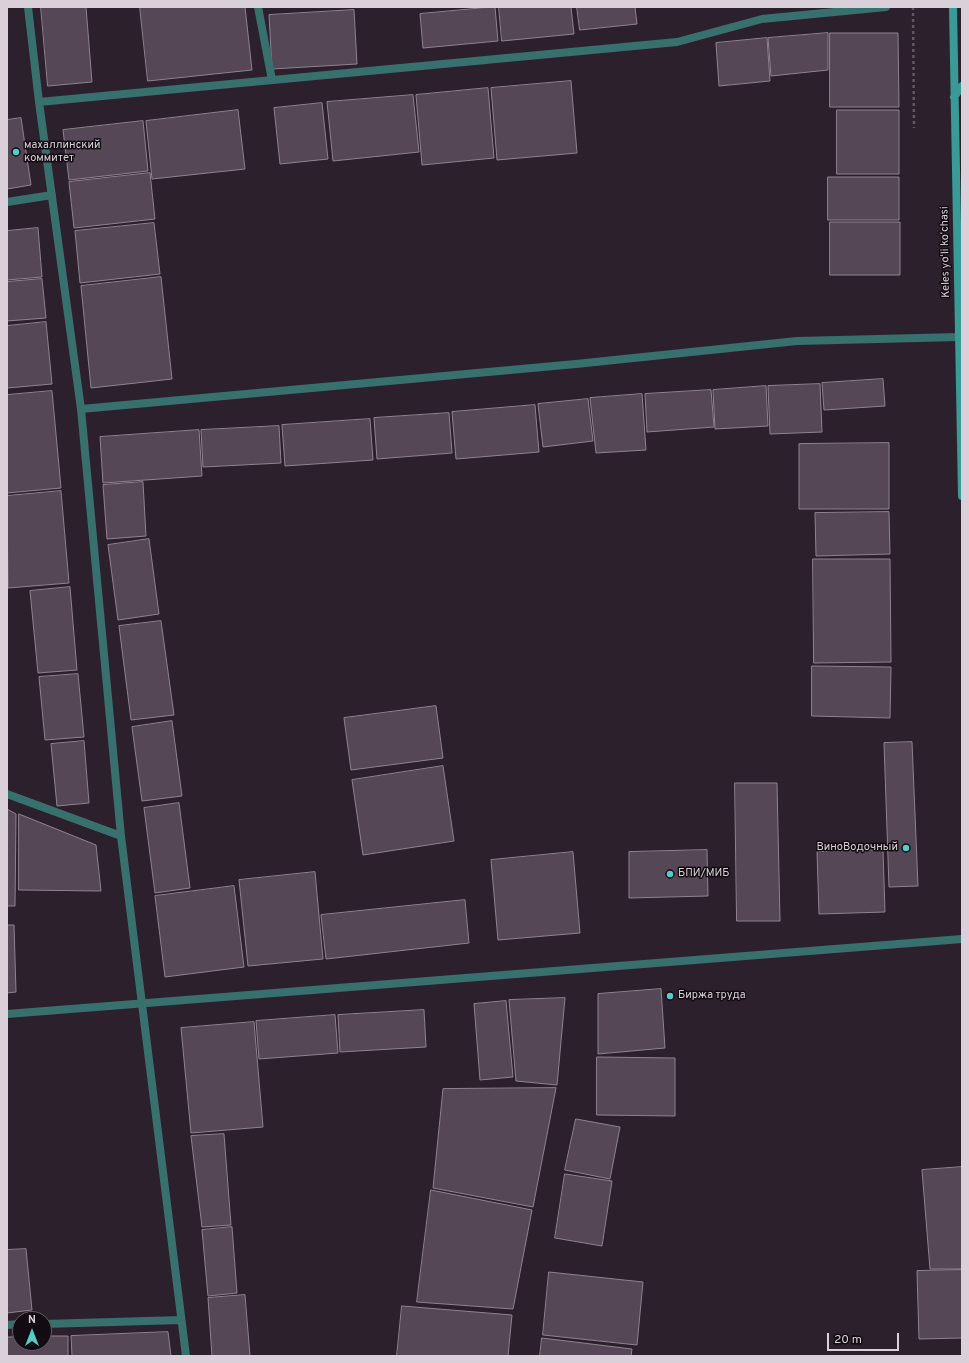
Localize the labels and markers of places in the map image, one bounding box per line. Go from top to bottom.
place label: махаллинский коммитет [24,139,100,165]
marker: махаллинский коммитет [11,147,21,157]
place label: ВиноВодочный [816,841,898,855]
marker: ВиноВодочный [901,843,911,853]
place label: БПИ/МИБ [678,867,730,881]
marker: БПИ/МИБ [665,869,675,879]
place label: Биржа труда [678,989,746,1003]
marker: Биржа труда [665,991,675,1001]

